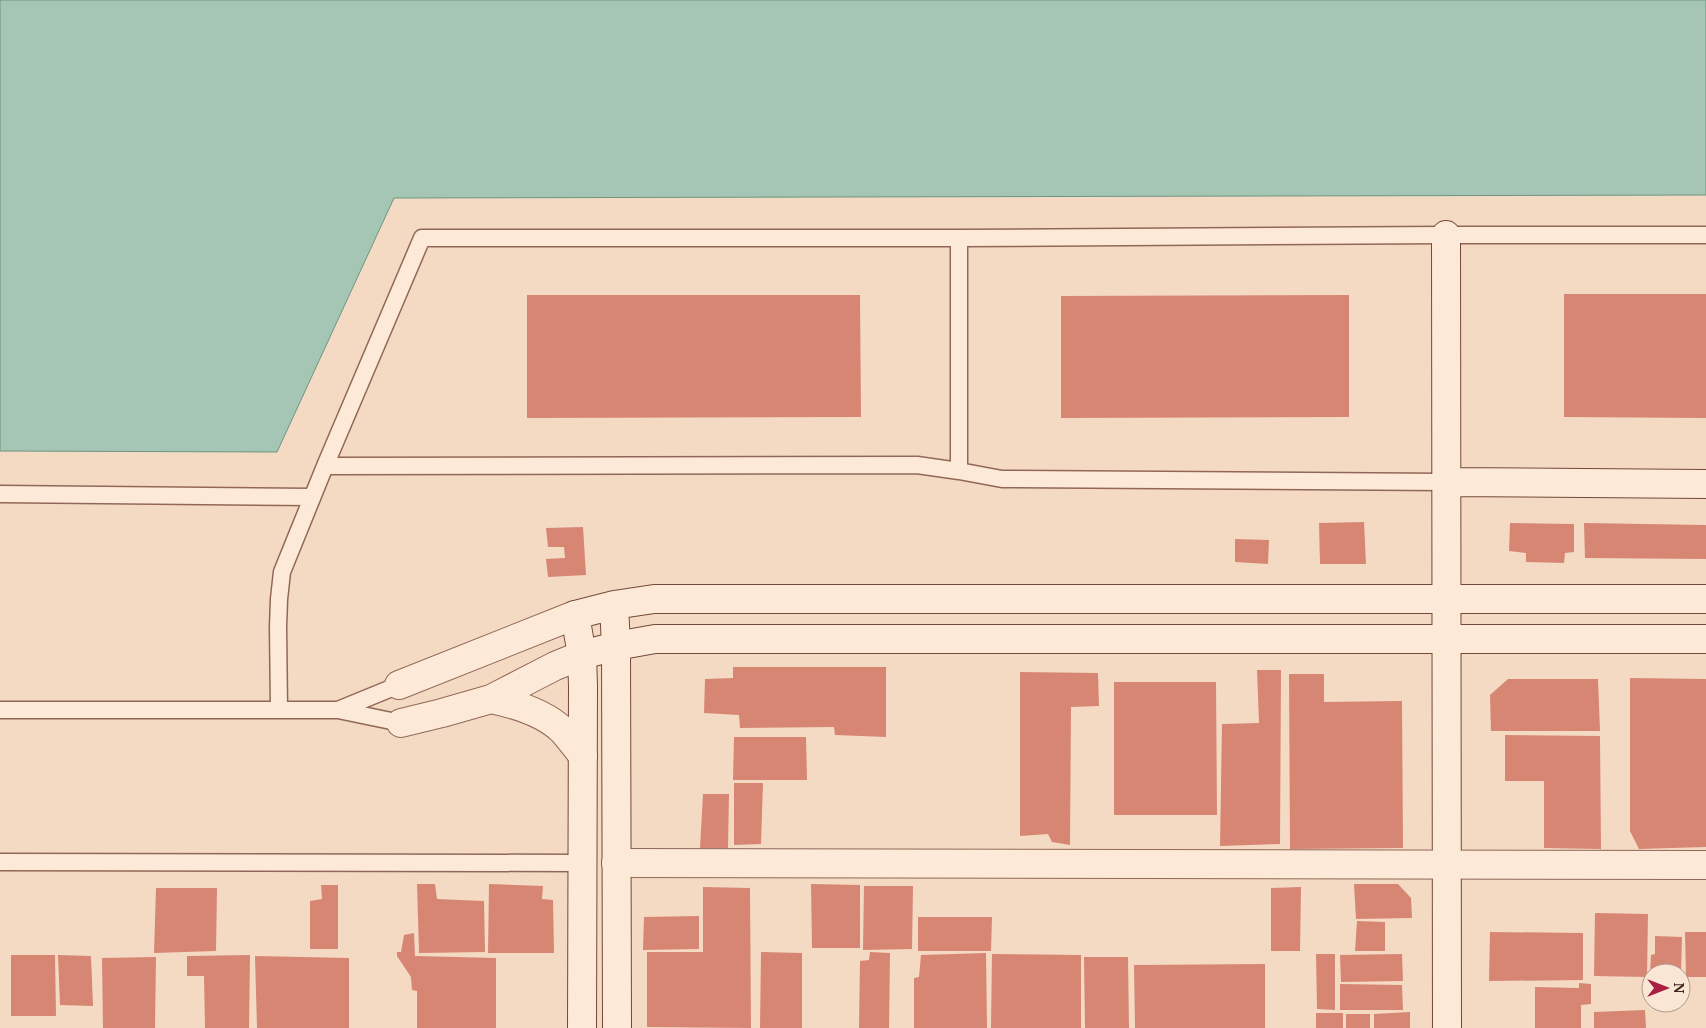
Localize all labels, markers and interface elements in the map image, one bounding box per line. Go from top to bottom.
north arrow [1641,963,1691,1013]
text: N [1670,982,1689,994]

